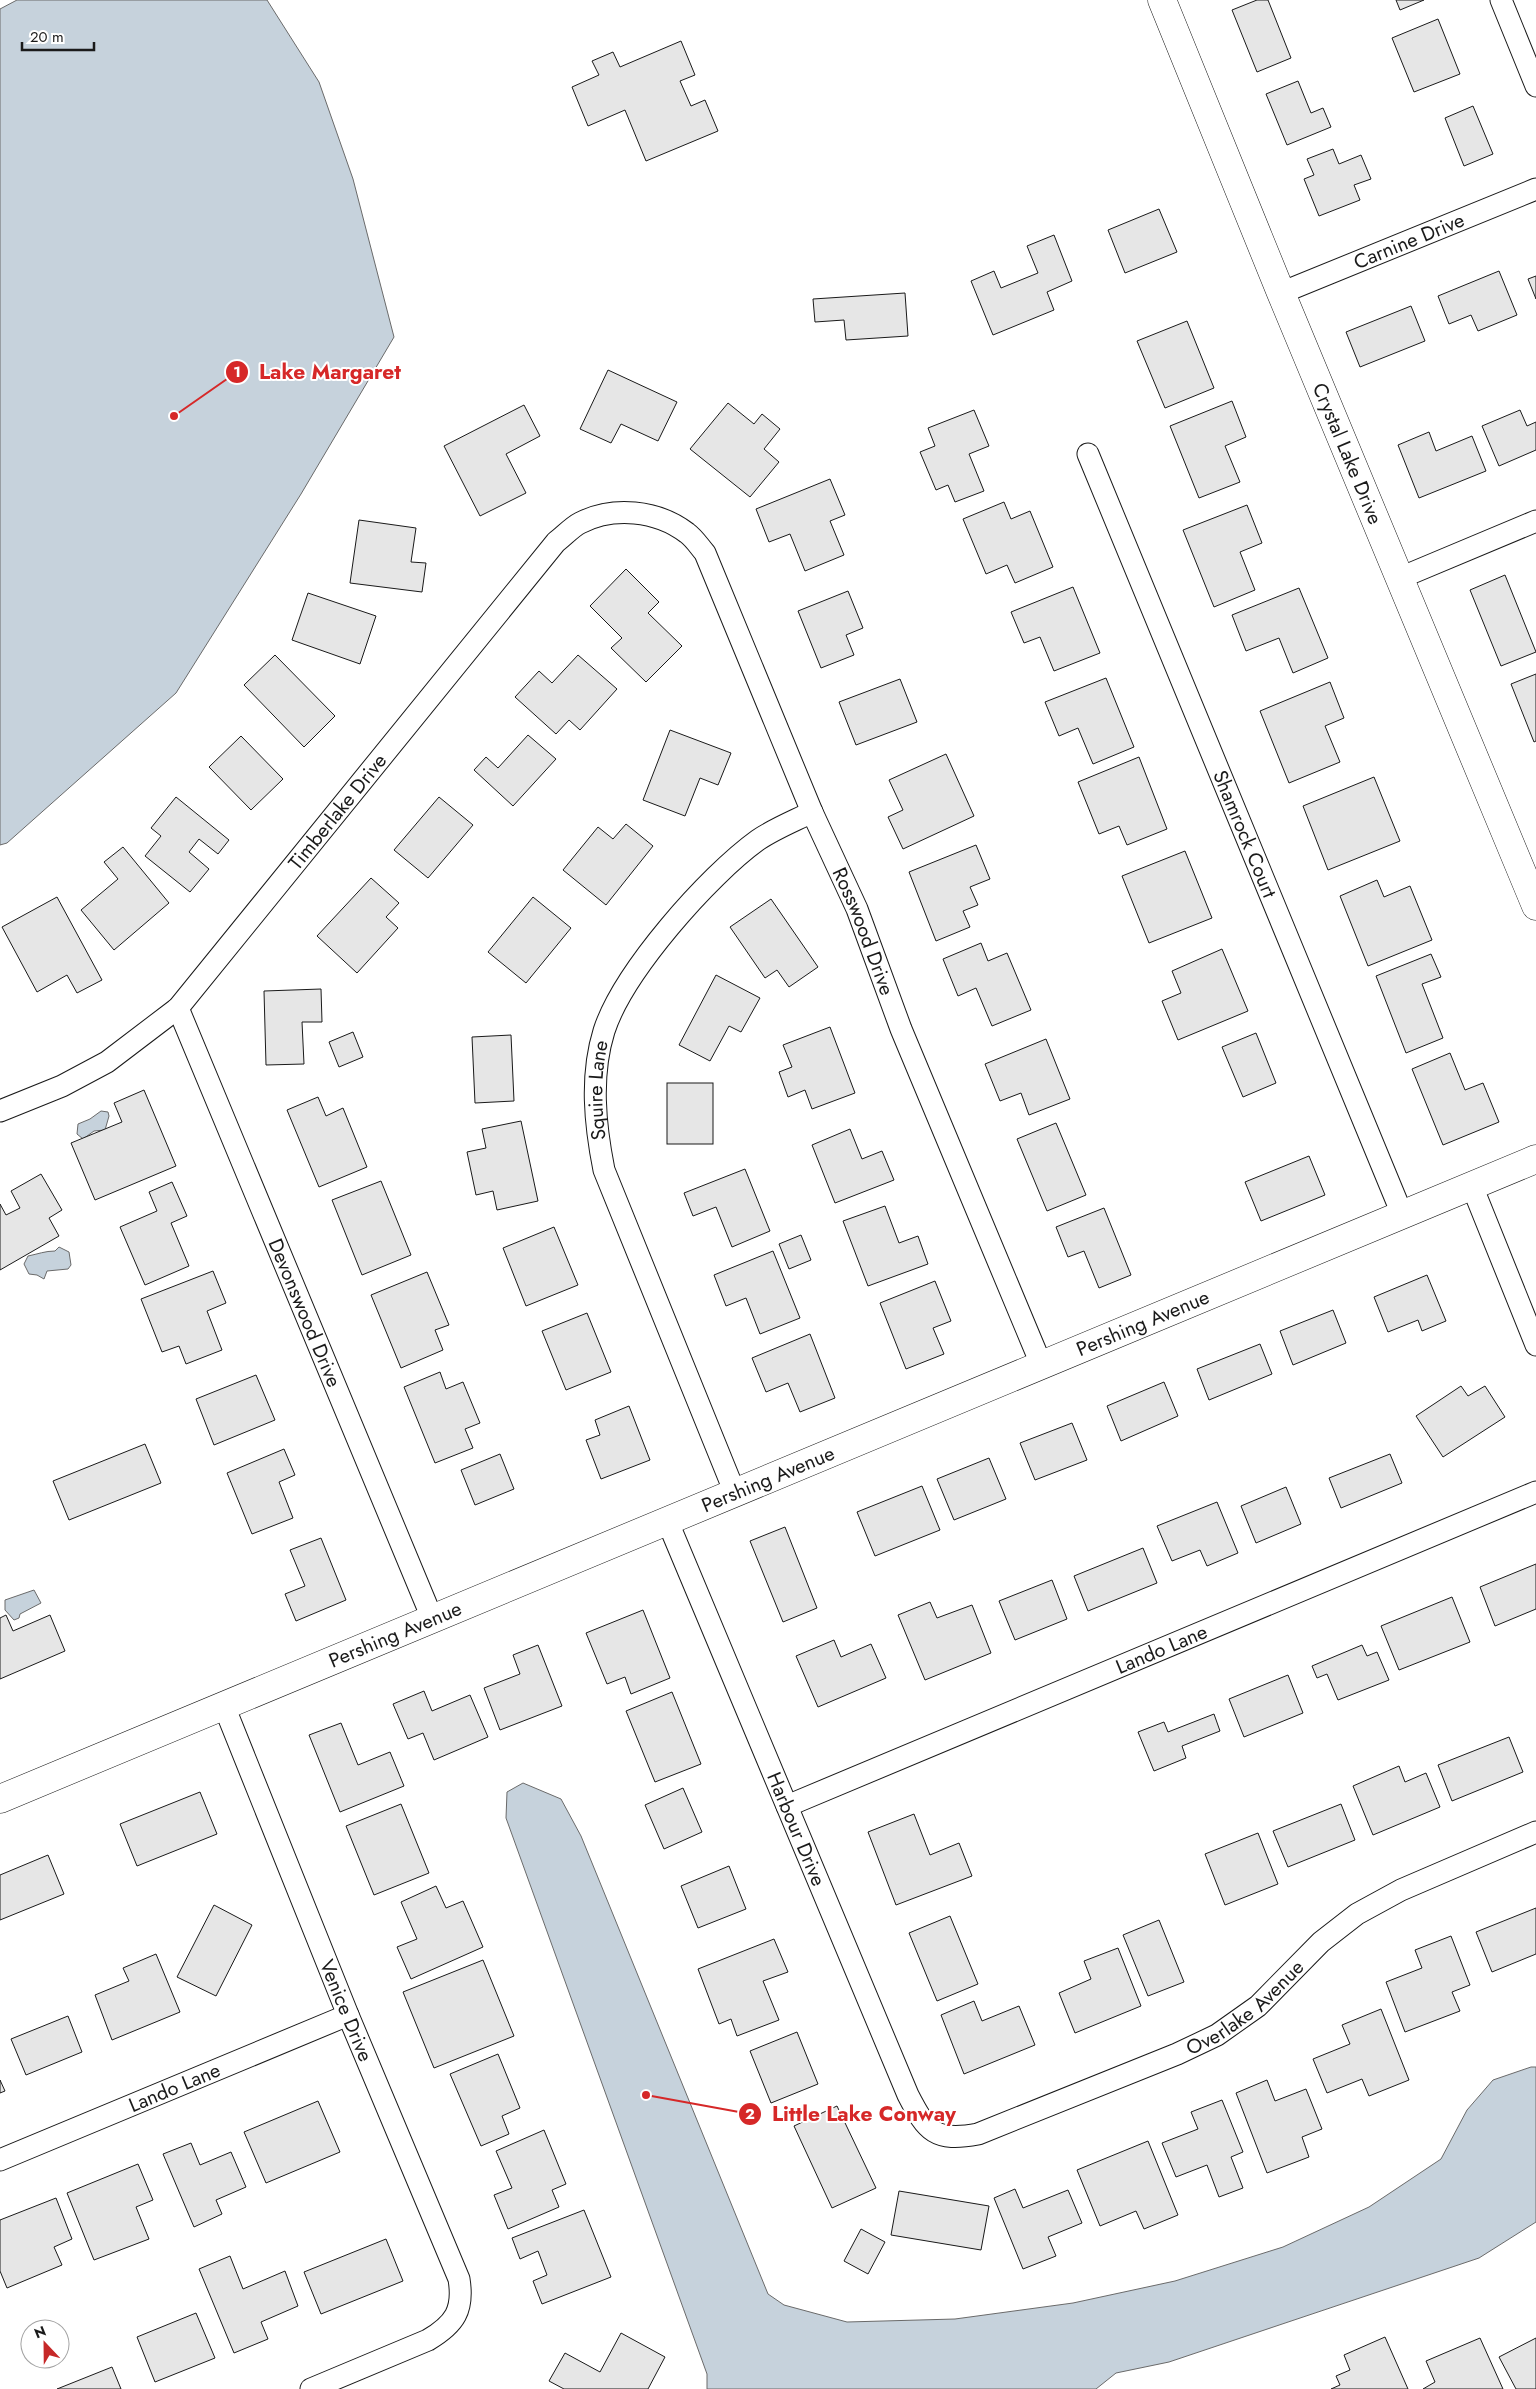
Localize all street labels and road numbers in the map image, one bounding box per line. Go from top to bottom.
street label: Carnine Drive [1349,206,1469,277]
street label: Crystal Lake Drive [1305,378,1390,529]
street label: Timberlake Drive [282,747,394,876]
street label: Shamrock Court [1205,766,1284,902]
street label: Rosswood Drive [825,863,901,999]
street label: Squire Lane [581,1037,616,1142]
street label: Devonswood Drive [261,1234,348,1392]
street label: Pershing Avenue [1072,1283,1214,1364]
street label: Pershing Avenue [697,1439,839,1520]
street label: Pershing Avenue [324,1594,466,1675]
street label: Lando Lane [1111,1617,1212,1682]
street label: Harbour Drive [759,1768,833,1891]
street label: Overlake Avenue [1181,1953,1311,2063]
street label: Venice Drive [312,1955,380,2066]
street label: Lando Lane [124,2056,225,2120]

